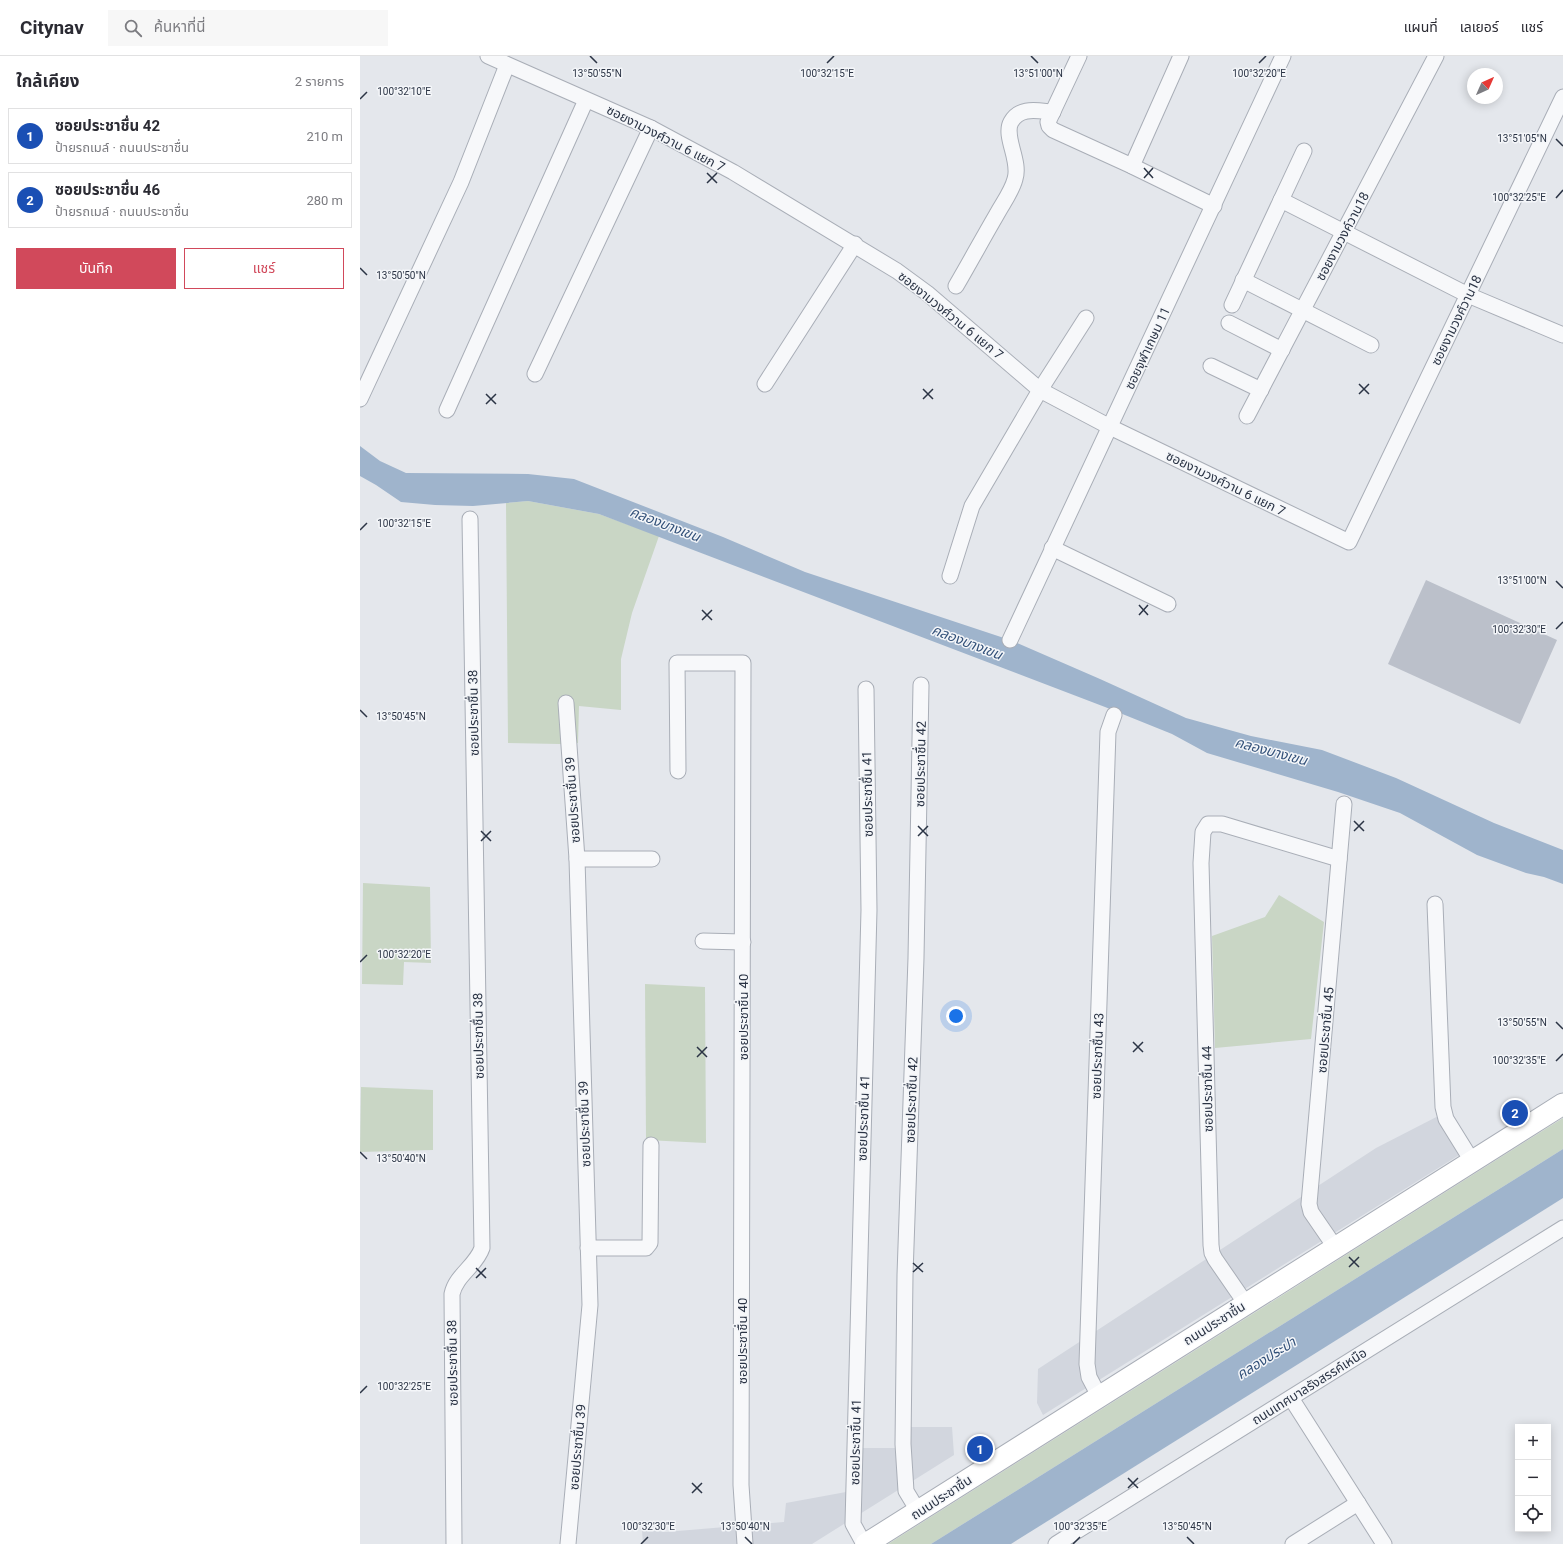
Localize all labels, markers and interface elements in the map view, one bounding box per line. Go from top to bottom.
search box [108,10,388,46]
text: Citynav [20,16,84,39]
icon: search [122,17,144,39]
text: ค้นหาที่นี่ [154,18,205,36]
text: แผนที่ [1404,19,1438,35]
text: เลเยอร์ [1460,19,1499,35]
text: แชร์ [1521,19,1543,35]
text: 13°50'55"N [572,68,622,79]
text: 100°32'15"E [800,68,854,79]
text: 13°51'00"N [1013,68,1063,79]
text: 100°32'20"E [1232,68,1286,79]
north arrow [1467,68,1503,104]
text: ใกล้เคียง [16,71,79,91]
text: 2 รายการ [295,74,344,89]
text: 100°32'10"E [377,86,431,97]
street label: ซอยงามวงศ์วาน 6 แยก 7 [604,102,727,175]
text: ซอยประชาชื่น 42 [55,117,160,135]
text: 1 [26,129,34,144]
text: 210 m [306,129,343,144]
text: 13°51'05"N [1497,133,1547,144]
text: ป้ายรถเมล์ · ถนนประชาชื่น [55,140,189,155]
text: ซอยประชาชื่น 46 [55,181,160,199]
street label: ซอยงามวงค์วาน18 [1313,189,1372,283]
text: 100°32'25"E [1492,192,1546,203]
text: 2 [26,193,34,208]
text: 280 m [306,193,343,208]
text: ป้ายรถเมล์ · ถนนประชาชื่น [55,204,189,219]
button: บันทึก [16,248,176,289]
button: แชร์ [184,248,344,289]
street label: ซอยงามวงศ์วาน 6 แยก 7 [895,268,1006,362]
text: 13°50'50"N [376,270,426,281]
street label: ซอยงามวงศ์วาน18 [1428,273,1485,368]
street label: ซอยจุฬาเกษม 11 [1122,305,1173,392]
street label: ซอยงามวงศ์วาน 6 แยก 7 [1164,448,1288,519]
water label: คลองบางเขน [628,503,704,545]
text: 100°32'15"E [377,518,431,529]
text: 13°51'00"N [1497,575,1547,586]
water label: คลองบางเขน [930,621,1006,663]
text: 100°32'30"E [1492,624,1546,635]
street label: ซอยประชาชื่น 38 [463,670,482,756]
text: 13°50'45"N [376,711,426,722]
street label: ซอยประชาชื่น 42 [910,721,929,807]
water label: คลองบางเขน [1233,734,1310,769]
street label: ซอยประชาชื่น 41 [857,751,876,837]
street label: ซอยประชาชื่น 39 [560,756,583,844]
text: 100°32'20"E [377,949,431,960]
street label: ซอยประชาชื่น 40 [734,974,751,1060]
street label: ซอยประชาชื่น 45 [1312,986,1337,1074]
street label: ซอยประชาชื่น 38 [468,993,487,1079]
your location [946,1006,966,1026]
street label: ซอยประชาชื่น 43 [1087,1013,1107,1099]
text: 13°50'55"N [1497,1017,1547,1028]
street label: ซอยประชาชื่น 44 [1197,1045,1216,1132]
text: 100°32'35"E [1492,1055,1546,1066]
street label: ซอยประชาชื่น 42 [901,1057,921,1143]
street label: ซอยประชาชื่น 41 [853,1075,873,1161]
street label: ซอยประชาชื่น 39 [574,1081,594,1167]
pin: 2 [1502,1098,1528,1128]
text: 13°50'40"N [376,1153,426,1164]
street label: ถนนประชาชื่น [1180,1297,1248,1348]
street label: ซอยประชาชื่น 40 [733,1298,750,1384]
street label: ซอยประชาชื่น 38 [442,1320,461,1406]
water label: คลองประปา [1234,1333,1299,1382]
street label: ถนนเทศบาลรังสรรค์เหนือ [1249,1345,1369,1428]
text: 100°32'25"E [377,1381,431,1392]
street label: ซอยประชาชื่น 41 [845,1399,864,1485]
street label: ซอยประชาชื่น 39 [564,1403,589,1491]
map controls [1515,1424,1551,1532]
button: + [1515,1424,1551,1460]
pin: 1 [967,1434,993,1464]
button: − [1515,1460,1551,1496]
street label: ถนนประชาชื่น [907,1470,975,1523]
button: locate [1515,1496,1551,1532]
text: 100°32'30"E [621,1521,675,1532]
text: 13°50'40"N [720,1521,770,1532]
text: 100°32'35"E [1053,1521,1107,1532]
text: 13°50'45"N [1162,1521,1212,1532]

